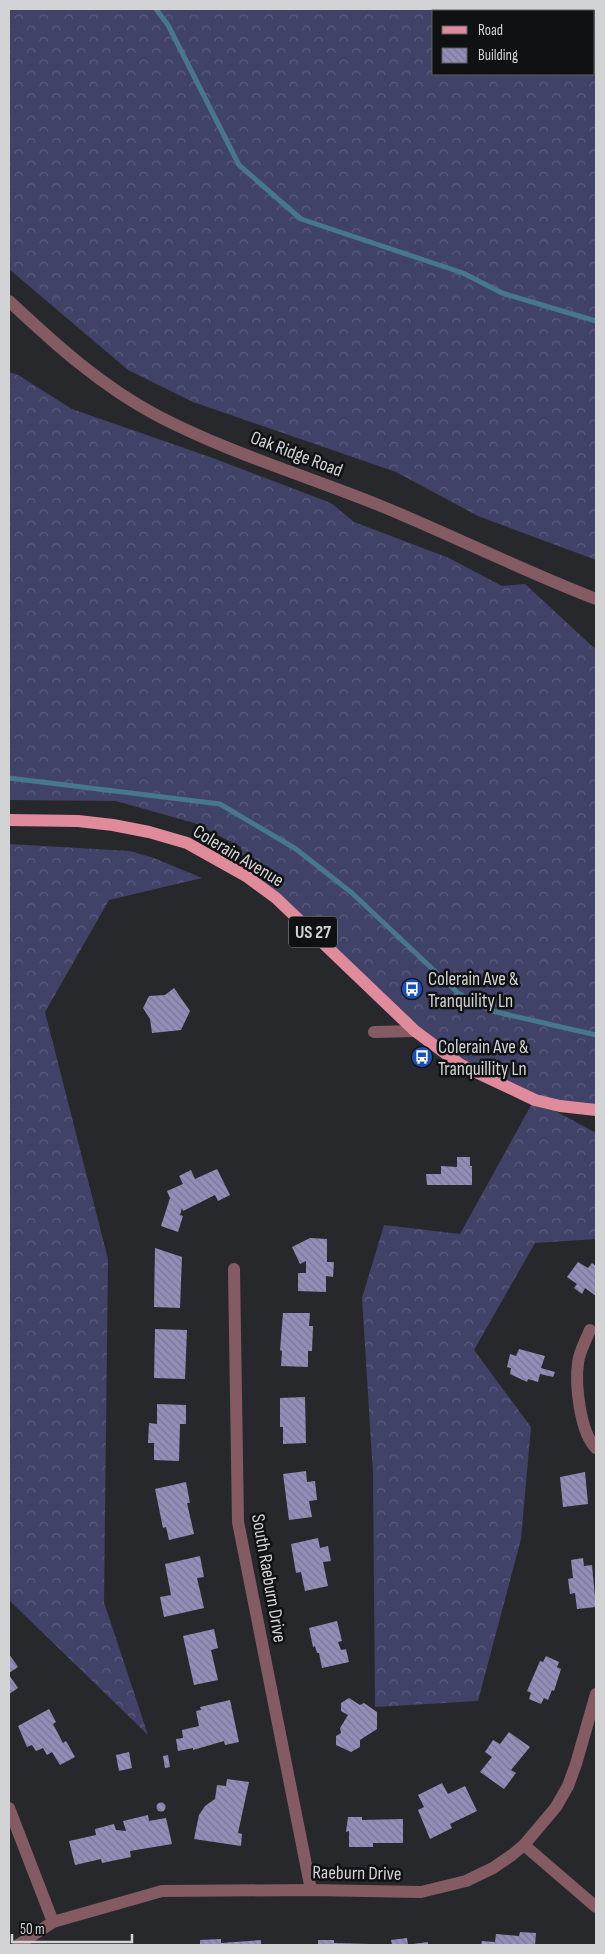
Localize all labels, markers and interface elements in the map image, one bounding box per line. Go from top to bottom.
legend [432,10,595,75]
text: Road [478,21,503,40]
text: Building [478,46,518,65]
street label: Oak Ridge Road [247,426,346,482]
street label: Colerain Avenue [189,820,288,892]
road number: US 27 [289,916,337,948]
place label: Colerain Ave & Tranquility Ln [428,968,519,1013]
bus stop icon: Colerain Ave & Tranquility Ln [400,977,424,1001]
place label: Colerain Ave & Tranquillity Ln [438,1036,529,1081]
bus stop icon: Colerain Ave & Tranquillity Ln [410,1045,434,1069]
street label: South Raeburn Drive [246,1512,291,1644]
street label: Raeburn Drive [312,1861,402,1886]
scale bar [12,1912,132,1944]
text: 50 m [20,1920,45,1939]

